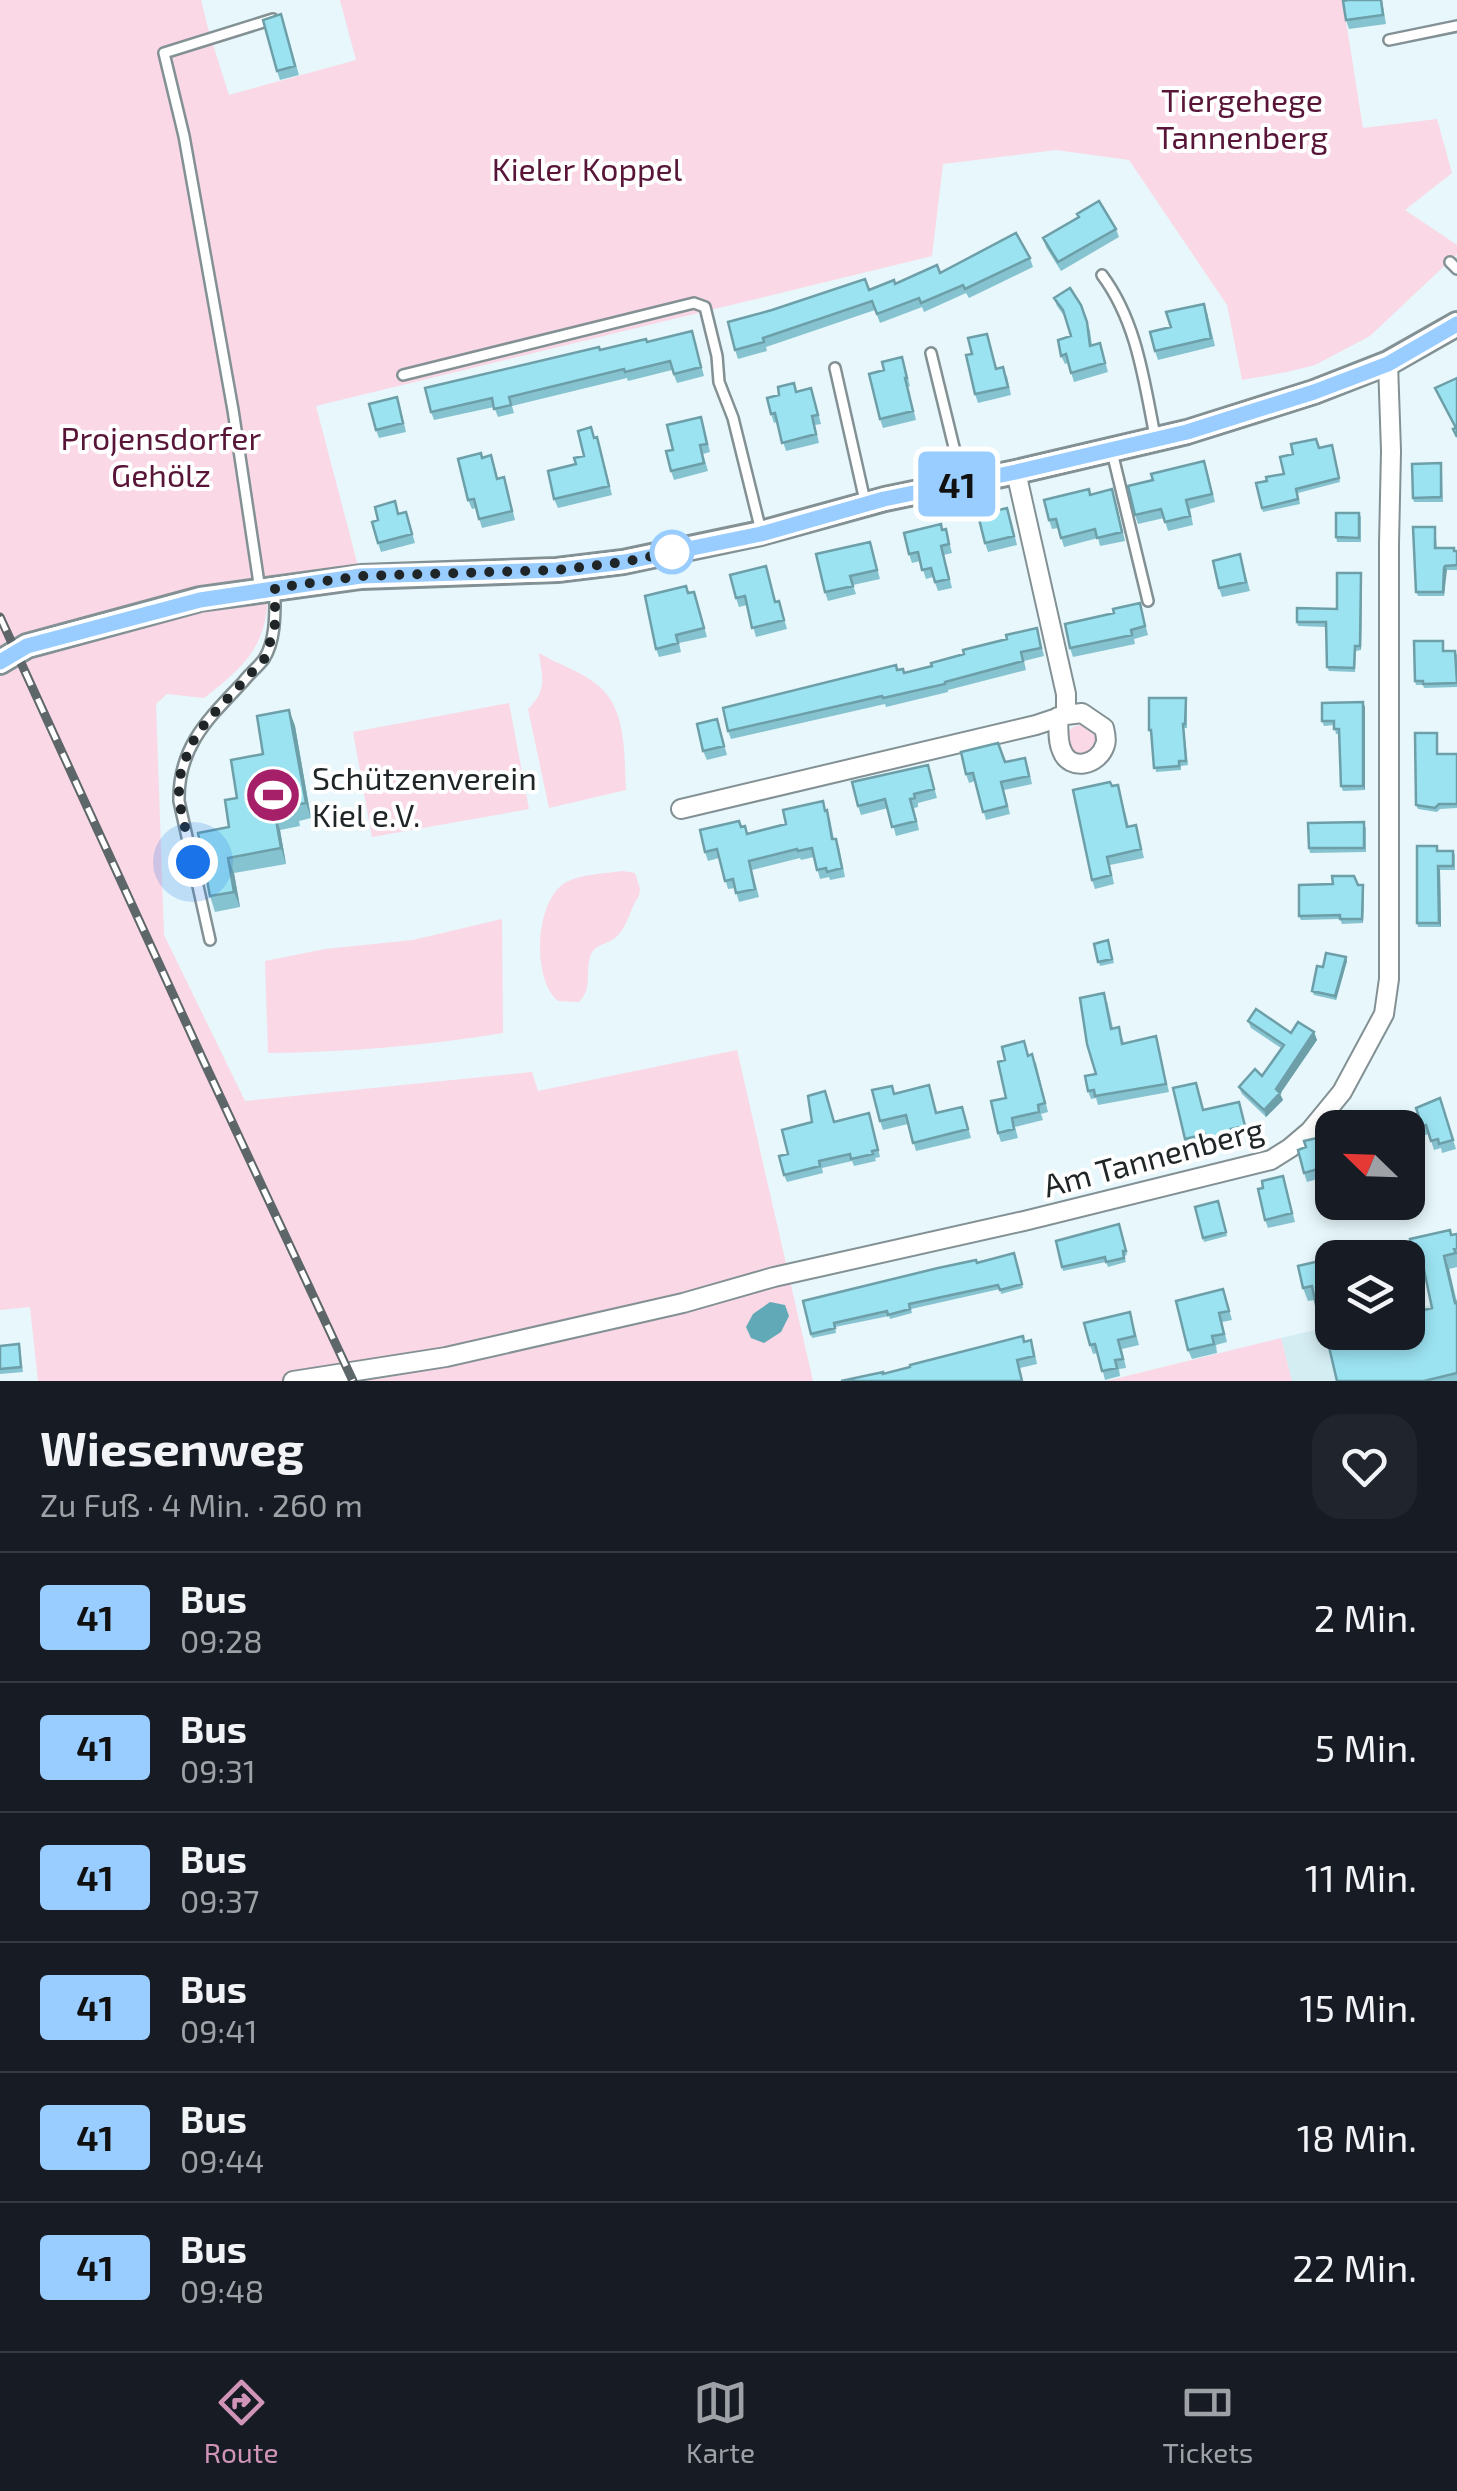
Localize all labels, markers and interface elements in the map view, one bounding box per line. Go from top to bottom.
park label: Tiergehege Tannenberg [1156,80,1328,155]
park label: Kieler Koppel [492,149,683,187]
park label: Projensdorfer Gehölz [61,418,262,493]
line badge: 41 [912,452,1002,516]
text: 41 [938,463,976,505]
unlabelled marker [651,531,693,573]
place label: Schützenverein Kiel e.V. [312,758,537,833]
sports icon: Schützenverein Kiel e.V. [243,765,303,825]
your location [168,837,218,887]
street label: Am Tannenberg [1039,1108,1267,1204]
north arrow [1315,1110,1425,1220]
map controls [1315,1110,1425,1350]
button: layers [1315,1240,1425,1350]
button: heart [1312,1414,1417,1519]
text: Wiesenweg [40,1418,304,1476]
text: Zu Fuß · 4 Min. · 260 m [40,1485,363,1523]
text: Bus [180,1575,247,1621]
text: 2 Min. [1314,1594,1417,1640]
text: 41 [76,1596,114,1638]
text: 09:28 [180,1621,263,1659]
text: Bus [180,1705,247,1751]
text: 5 Min. [1315,1724,1417,1770]
text: 41 [76,1726,114,1768]
text: 09:31 [180,1751,256,1789]
text: Bus [180,1835,247,1881]
text: 11 Min. [1305,1854,1417,1900]
text: 41 [76,1856,114,1898]
text: 09:37 [180,1881,259,1919]
text: Bus [180,1965,247,2011]
text: 15 Min. [1300,1984,1417,2030]
text: 41 [76,1986,114,2028]
text: 09:41 [180,2011,258,2049]
text: Bus [180,2095,247,2141]
text: 18 Min. [1297,2114,1417,2160]
text: 41 [76,2116,114,2158]
text: 09:44 [180,2141,265,2179]
text: Bus [180,2225,247,2271]
text: 22 Min. [1292,2244,1417,2290]
text: 41 [76,2246,114,2288]
text: 09:48 [180,2271,264,2309]
tab: Route [204,2375,279,2469]
tab: Karte [686,2375,755,2469]
tab: Tickets [1163,2375,1253,2469]

